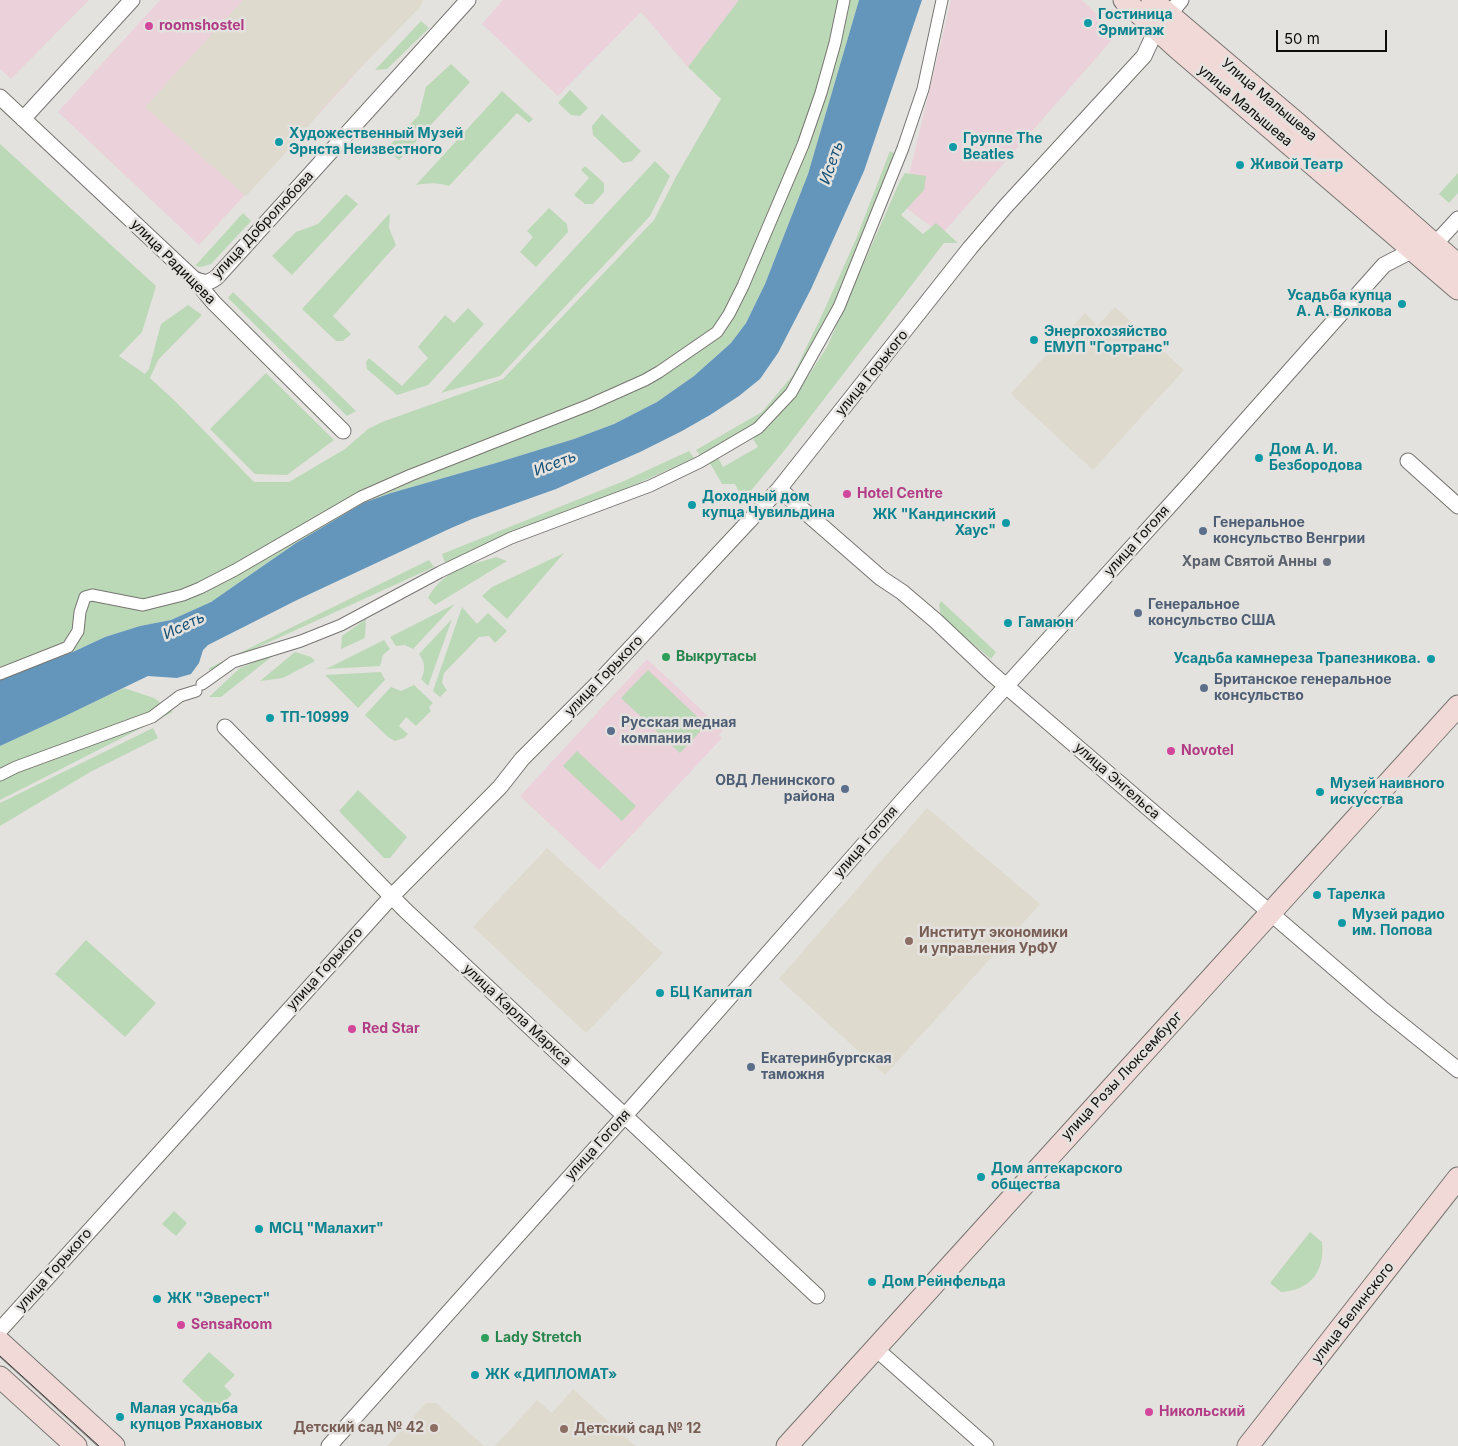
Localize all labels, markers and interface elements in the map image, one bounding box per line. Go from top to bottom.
place label: Гостиница Эрмитаж [1098,7,1173,40]
marker: Гостиница Эрмитаж [1082,17,1094,29]
place label: roomshostel [159,18,244,34]
marker: roomshostel [143,20,155,32]
scale bar [1278,20,1389,52]
text: 50 m [1284,29,1320,48]
street label: Улица Малышева [1218,55,1320,145]
street label: улица Малышева [1194,62,1296,150]
place label: Художественный Музей Эрнста Неизвестного [289,126,463,158]
place label: Группе The Beatles [963,131,1043,164]
marker: Художественный Музей Эрнста Неизвестного [273,136,285,148]
water label: Исеть [816,139,848,187]
marker: Группе The Beatles [947,141,959,153]
place label: Живой Театр [1250,157,1343,173]
marker: Живой Театр [1234,159,1246,171]
street label: улица Добролюбова [209,168,317,282]
street label: улица Радищева [127,216,219,308]
place label: Усадьба купца А. А. Волкова [1287,288,1392,321]
marker: Усадьба купца А. А. Волкова [1396,298,1408,310]
place label: Энергохозяйство ЕМУП "Гортранс" [1044,324,1170,357]
street label: улица Горького [832,327,912,419]
marker: Энергохозяйство ЕМУП "Гортранс" [1028,334,1040,346]
place label: Дом А. И. Безбородова [1269,442,1362,474]
water label: Исеть [531,448,579,480]
marker: Дом А. И. Безбородова [1253,452,1265,464]
place label: Hotel Centre [857,486,943,502]
marker: Hotel Centre [841,488,853,500]
place label: Доходный дом купца Чувильдина [702,489,835,522]
marker: Доходный дом купца Чувильдина [686,499,698,511]
street label: улица Гоголя [1101,502,1173,580]
place label: ЖК "Кандинский Хаус" [872,507,996,540]
place label: Генеральное консульство Венгрии [1213,515,1365,548]
marker: ЖК "Кандинский Хаус" [1000,517,1012,529]
marker: Генеральное консульство Венгрии [1197,525,1209,537]
place label: Храм Святой Анны [1182,554,1317,570]
marker: Храм Святой Анны [1321,556,1333,568]
place label: Генеральное консульство США [1148,597,1276,630]
marker: Генеральное консульство США [1132,607,1144,619]
water label: Исеть [160,609,208,643]
place label: Гамаюн [1018,615,1074,631]
marker: Гамаюн [1002,617,1014,629]
street label: улица Горького [561,632,647,720]
place label: Выкрутасы [676,649,757,665]
marker: Выкрутасы [660,651,672,663]
place label: Усадьба камнереза Трапезникова. [1174,651,1421,667]
marker: Усадьба камнереза Трапезникова. [1425,653,1437,665]
place label: Британское генеральное консульство [1214,672,1392,704]
marker: Британское генеральное консульство [1198,682,1210,694]
place label: ТП-10999 [280,710,349,726]
marker: ТП-10999 [264,712,276,724]
place label: Русская медная компания [621,715,736,748]
marker: Русская медная компания [605,725,617,737]
street label: улица Энгельса [1071,739,1163,823]
place label: Novotel [1181,743,1234,759]
marker: Novotel [1165,745,1177,757]
place label: ОВД Ленинского района [715,773,835,806]
place label: Музей наивного искусства [1330,776,1445,809]
marker: ОВД Ленинского района [839,783,851,795]
marker: Музей наивного искусства [1314,786,1326,798]
street label: улица Гоголя [830,803,902,881]
place label: Тарелка [1327,887,1385,903]
marker: Тарелка [1311,889,1323,901]
place label: Музей радио им. Попова [1352,907,1445,940]
marker: Музей радио им. Попова [1336,917,1348,929]
street label: улица Горького [283,924,367,1014]
place label: Институт экономики и управления УрФУ [919,925,1068,958]
marker: Институт экономики и управления УрФУ [903,935,915,947]
street label: улица Карла Маркса [459,961,575,1069]
place label: БЦ Капитал [670,985,752,1001]
marker: БЦ Капитал [654,987,666,999]
street label: улица Розы Люксембург [1058,1008,1186,1144]
place label: Red Star [362,1021,420,1037]
marker: Red Star [346,1023,358,1035]
place label: Екатеринбургская таможня [761,1051,892,1084]
marker: Екатеринбургская таможня [745,1061,757,1073]
street label: улица Гоголя [562,1106,634,1184]
place label: Дом аптекарского общества [991,1161,1123,1194]
marker: Дом аптекарского общества [975,1171,987,1183]
place label: МСЦ "Малахит" [269,1221,384,1237]
marker: МСЦ "Малахит" [253,1223,265,1235]
street label: улица Горького [12,1225,96,1315]
street label: улица Белинского [1308,1259,1398,1367]
place label: Дом Рейнфельда [882,1274,1006,1290]
marker: Дом Рейнфельда [866,1276,878,1288]
place label: ЖК "Эверест" [167,1291,270,1307]
marker: ЖК "Эверест" [151,1293,163,1305]
place label: SensaRoom [191,1317,272,1333]
marker: SensaRoom [175,1319,187,1331]
place label: Lady Stretch [495,1330,582,1346]
marker: Lady Stretch [479,1332,491,1344]
place label: ЖК «ДИПЛОМАТ» [485,1367,617,1383]
marker: ЖК «ДИПЛОМАТ» [469,1369,481,1381]
place label: Малая усадьба купцов Ряхановых [130,1401,263,1434]
place label: Никольский [1159,1404,1245,1420]
marker: Никольский [1143,1406,1155,1418]
marker: Малая усадьба купцов Ряхановых [114,1411,126,1423]
place label: Детский сад № 42 [293,1420,424,1436]
place label: Детский сад № 12 [574,1421,701,1437]
marker: Детский сад № 42 [428,1422,440,1434]
marker: Детский сад № 12 [558,1423,570,1435]

